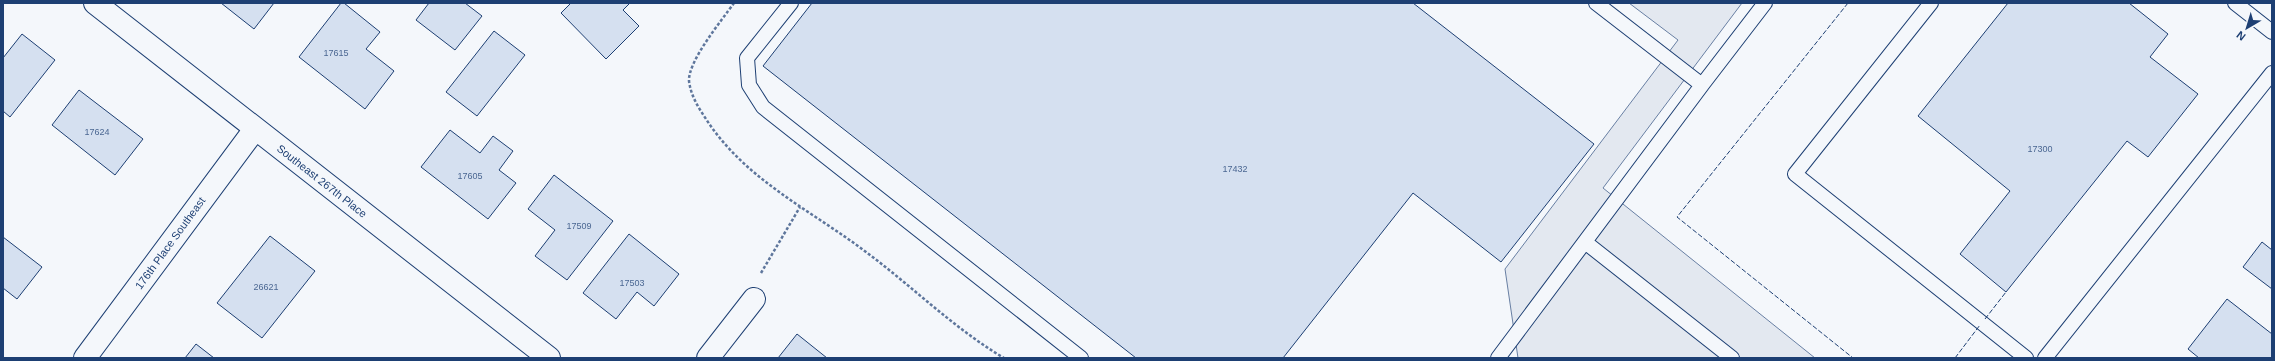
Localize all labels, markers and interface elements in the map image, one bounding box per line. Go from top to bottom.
north arrow [2227,8,2267,48]
text: N [2234,29,2248,43]
house number: 17615 [323,48,349,58]
house number: 17624 [84,127,110,137]
street label: Southeast 267th Place [275,142,369,220]
house number: 17300 [2027,144,2053,154]
house number: 17432 [1222,164,1248,174]
house number: 17605 [457,171,483,181]
street label: 176th Place Southeast [133,195,207,291]
house number: 17509 [566,221,592,231]
house number: 17503 [619,278,645,288]
house number: 26621 [253,282,279,292]

